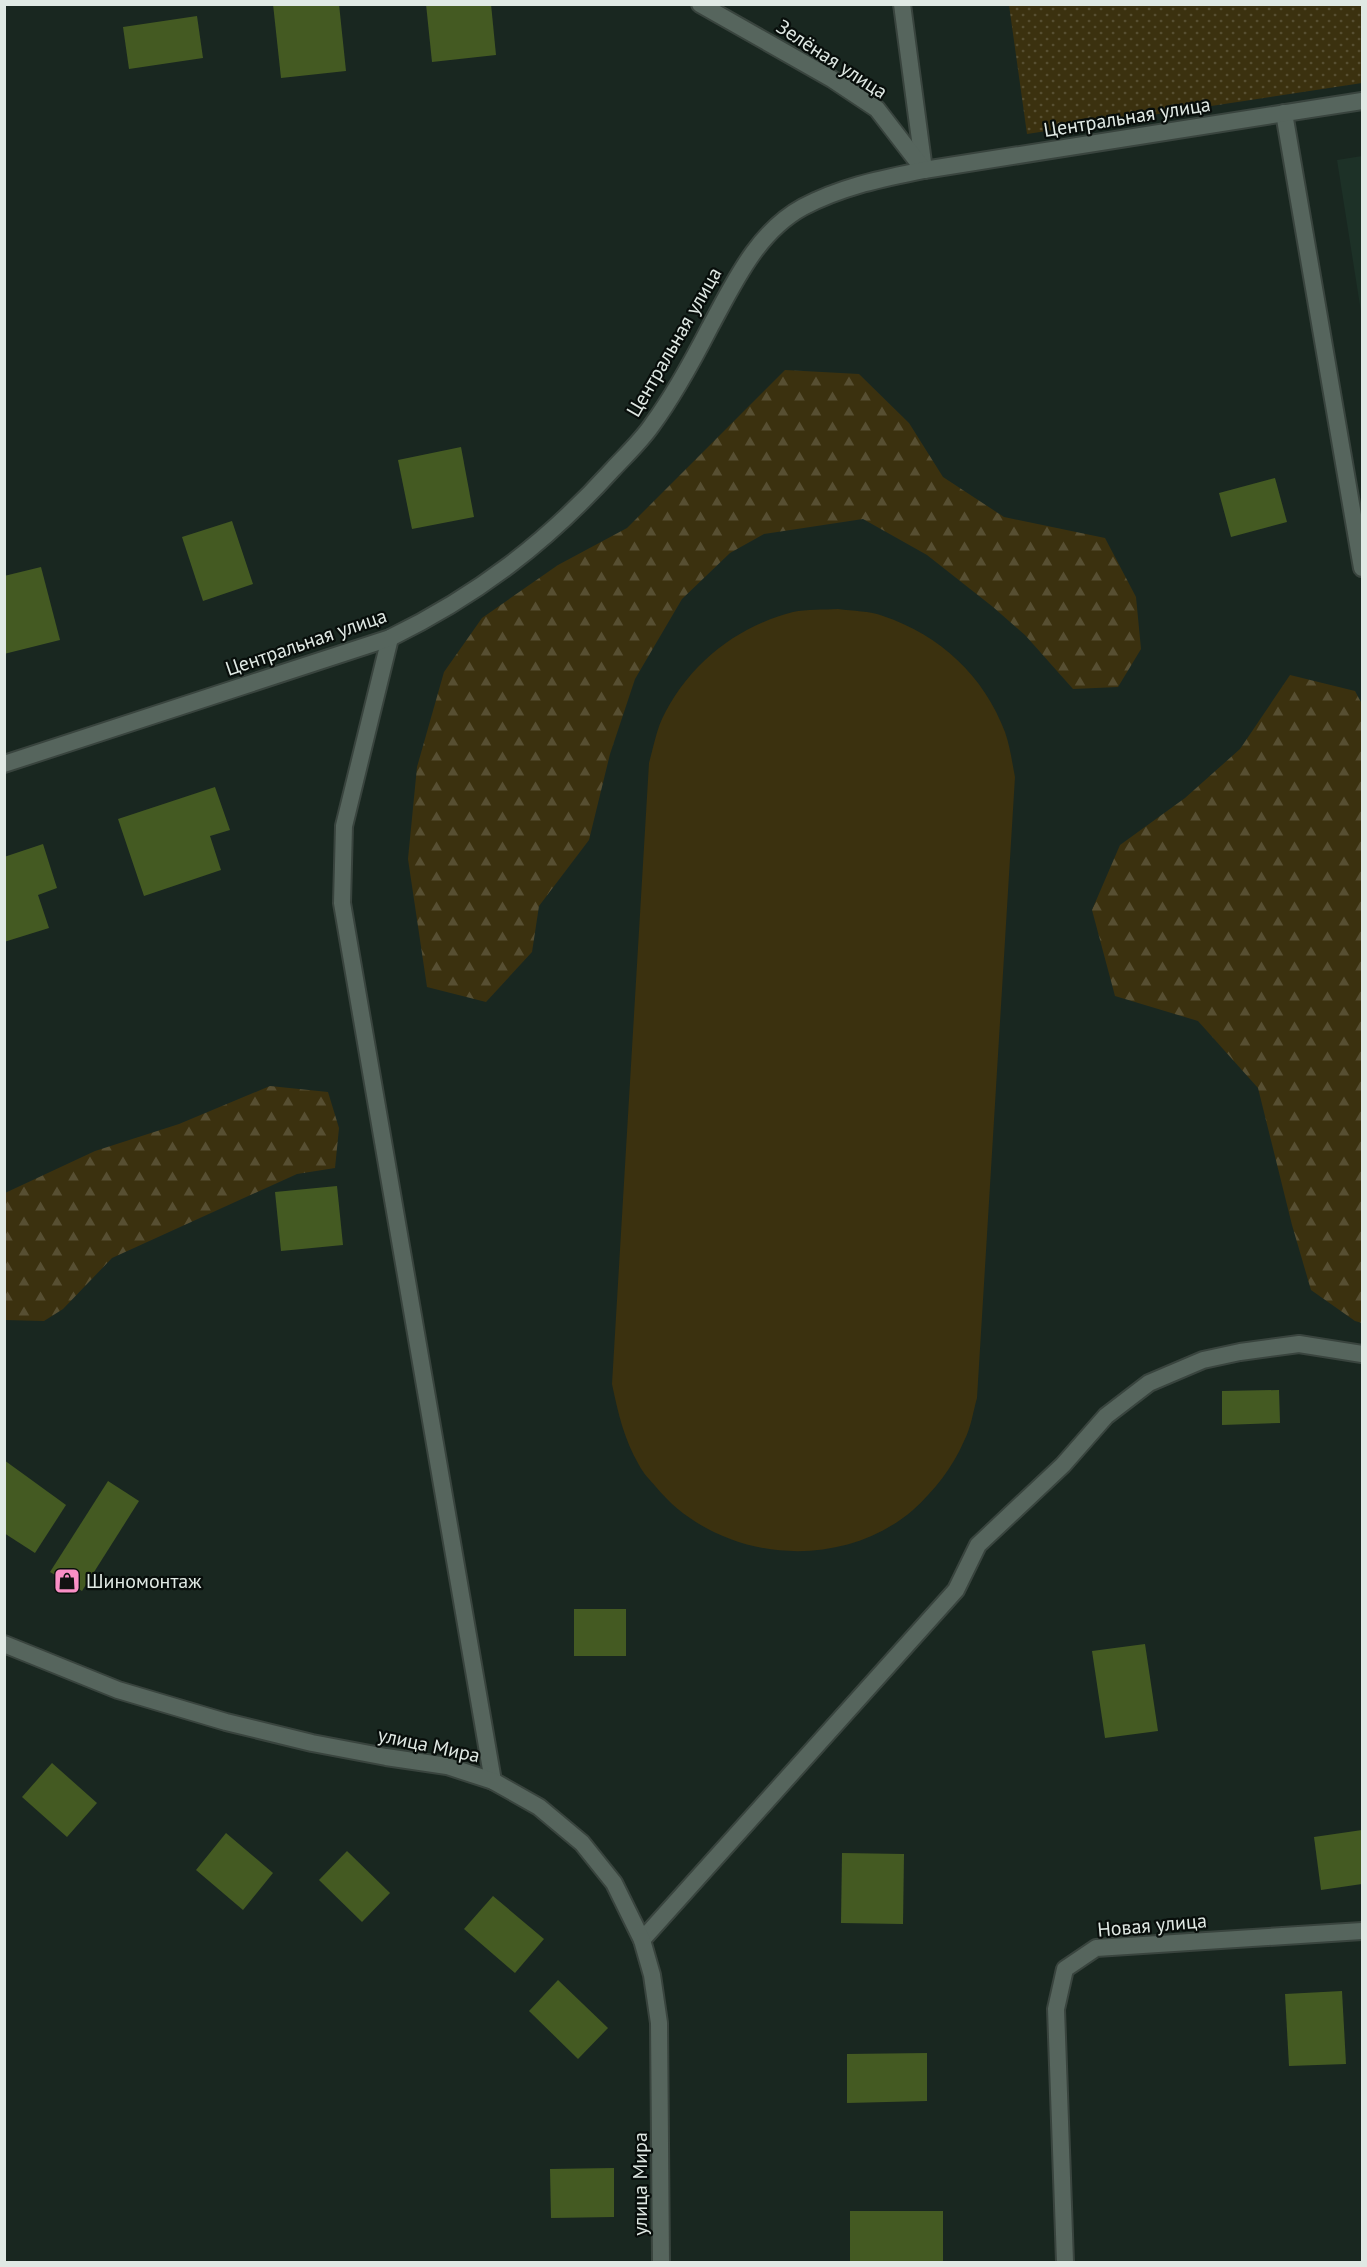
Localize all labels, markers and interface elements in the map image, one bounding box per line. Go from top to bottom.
street label: Зелёная улица [772,13,892,105]
street label: Центральная улица [1042,91,1212,143]
street label: Центральная улица [621,262,727,422]
street label: Центральная улица [222,602,390,682]
shop icon: Шиномонтаж [52,1566,82,1596]
place label: Шиномонтаж [86,1568,202,1594]
street label: улица Мира [376,1722,482,1768]
street label: Новая улица [1096,1907,1208,1943]
street label: улица Мира [627,2132,653,2236]

